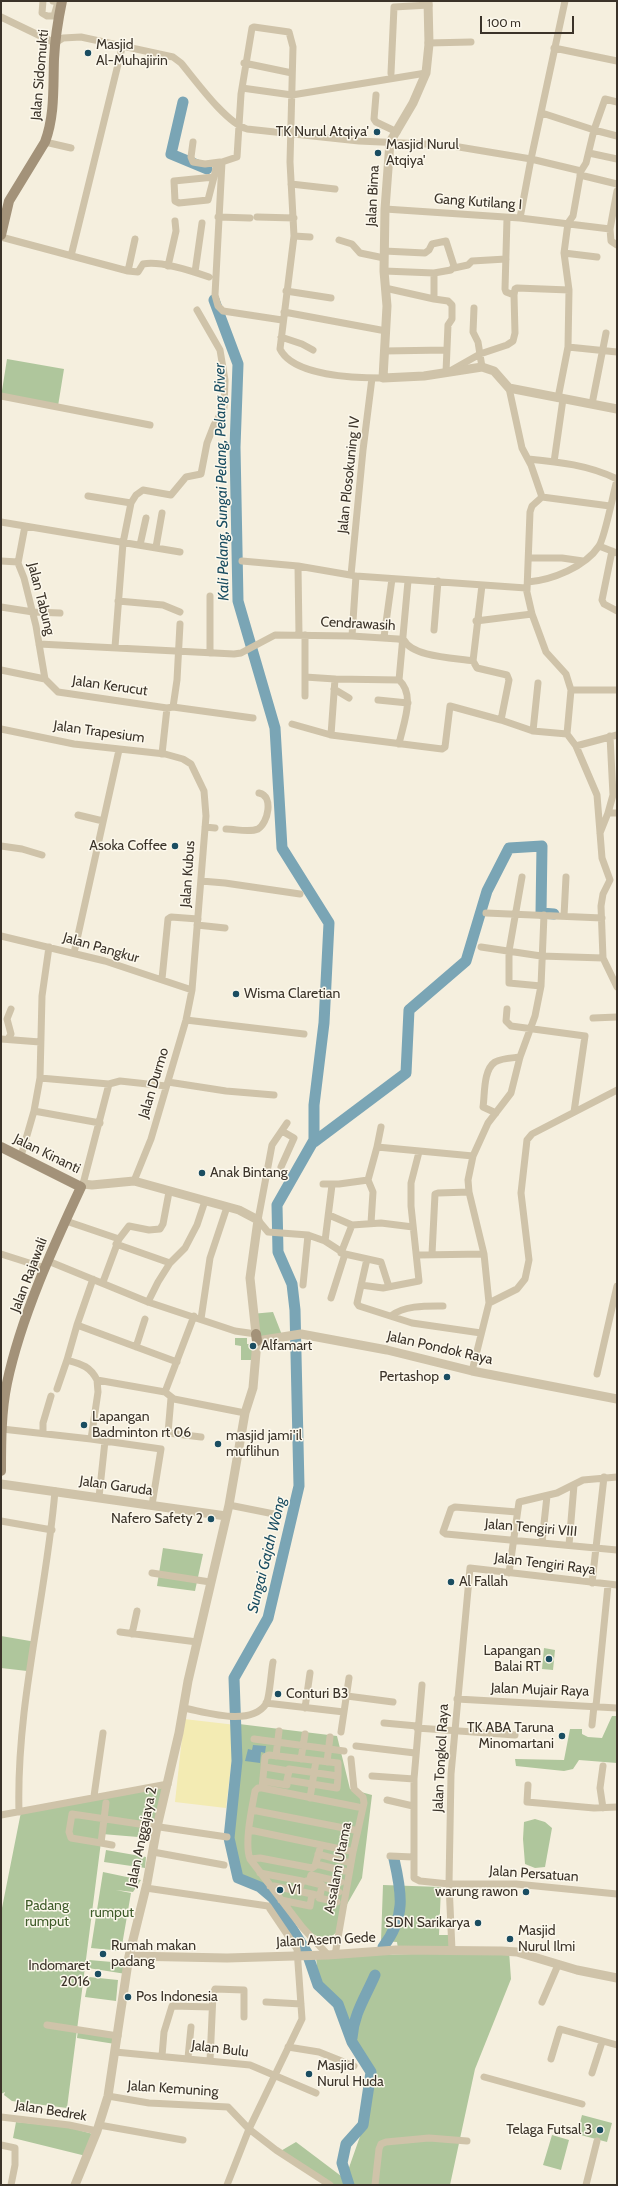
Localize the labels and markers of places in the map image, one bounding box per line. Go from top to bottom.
place label: Masjid Al-Muhajirin [96,37,168,70]
marker: Masjid Al-Muhajirin [83,48,93,58]
place label: TK Nurul Atqiya' [276,124,369,140]
marker: TK Nurul Atqiya' [372,127,382,137]
place label: Masjid Nurul Atqiya' [386,137,459,170]
marker: Masjid Nurul Atqiya' [373,148,383,158]
place label: Asoka Coffee [89,838,167,854]
marker: Asoka Coffee [170,841,180,851]
place label: Wisma Claretian [244,986,340,1002]
marker: Wisma Claretian [231,989,241,999]
place label: Anak Bintang [210,1165,288,1181]
marker: Anak Bintang [197,1168,207,1178]
place label: Alfamart [261,1338,312,1354]
marker: Alfamart [248,1341,258,1351]
place label: Pertashop [379,1369,439,1385]
marker: Pertashop [442,1372,452,1382]
place label: Lapangan Badminton rt 06 [92,1409,191,1442]
marker: Lapangan Badminton rt 06 [79,1420,89,1430]
place label: masjid jami'il muflihun [226,1428,302,1460]
marker: masjid jami'il muflihun [213,1439,223,1449]
place label: Nafero Safety 2 [111,1511,203,1527]
marker: Nafero Safety 2 [206,1514,216,1524]
place label: Al Fallah [459,1574,508,1590]
marker: Al Fallah [446,1577,456,1587]
place label: Lapangan Balai RT [483,1643,541,1676]
marker: Lapangan Balai RT [544,1654,554,1664]
place label: Conturi B3 [286,1686,348,1702]
marker: Conturi B3 [273,1689,283,1699]
place label: TK ABA Taruna Minomartani [467,1720,554,1752]
marker: TK ABA Taruna Minomartani [557,1731,567,1741]
place label: V1 [288,1882,301,1898]
place label: warung rawon [435,1884,518,1900]
marker: V1 [275,1885,285,1895]
marker: warung rawon [521,1887,531,1897]
place label: SDN Sarikarya [385,1915,470,1931]
marker: SDN Sarikarya [473,1918,483,1928]
place label: Masjid Nurul Ilmi [518,1923,575,1956]
marker: Masjid Nurul Ilmi [505,1934,515,1944]
place label: Rumah makan padang [111,1938,196,1970]
marker: Rumah makan padang [98,1949,108,1959]
place label: Indomaret 2016 [28,1958,90,1990]
marker: Indomaret 2016 [93,1969,103,1979]
place label: Pos Indonesia [136,1989,218,2005]
marker: Pos Indonesia [123,1992,133,2002]
place label: Masjid Nurul Huda [317,2058,384,2090]
marker: Masjid Nurul Huda [304,2069,314,2079]
place label: Telaga Futsal 3 [506,2122,592,2138]
marker: Telaga Futsal 3 [595,2125,605,2135]

